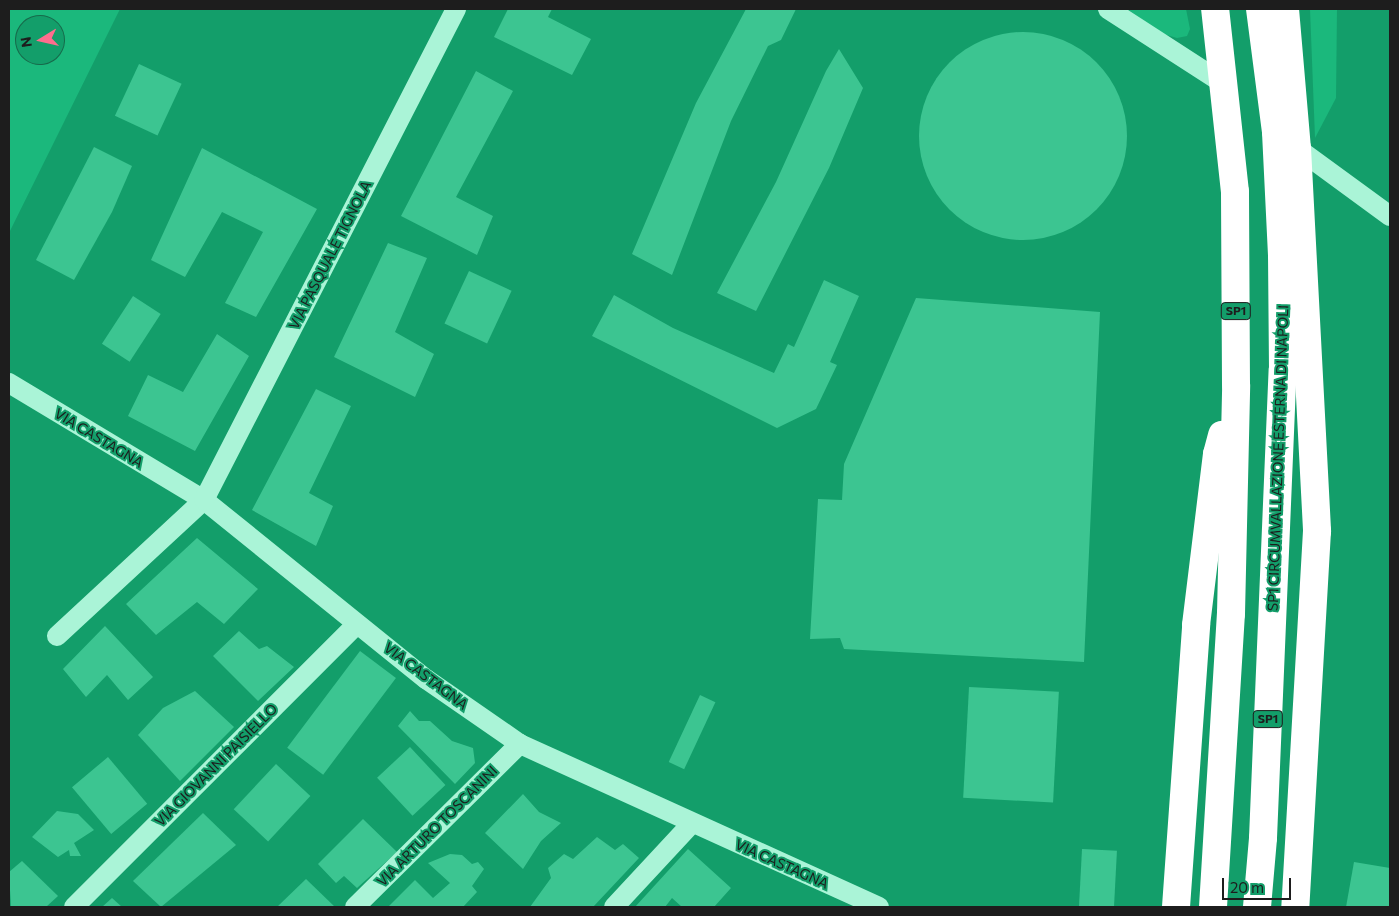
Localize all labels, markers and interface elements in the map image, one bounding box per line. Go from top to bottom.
north arrow [15,15,65,65]
text: N [16,36,35,49]
street label: VIA PASQUALE TIGNOLA [285,178,375,332]
road number: SP1 [1220,302,1252,321]
street label: SP1 CIRCUMVALLAZIONE ESTERNA DI NAPOLI [1264,305,1292,611]
street label: VIA CASTAGNA [52,405,146,471]
street label: VIA CASTAGNA [381,639,471,713]
street label: VIA GIOVANNI PAISIELLO [151,700,281,830]
road number: SP1 [1252,710,1284,729]
street label: VIA ARTURO TOSCANINI [373,762,501,890]
street label: VIA CASTAGNA [733,836,831,892]
scale bar [1224,868,1293,900]
text: 20 m [1230,878,1264,896]

